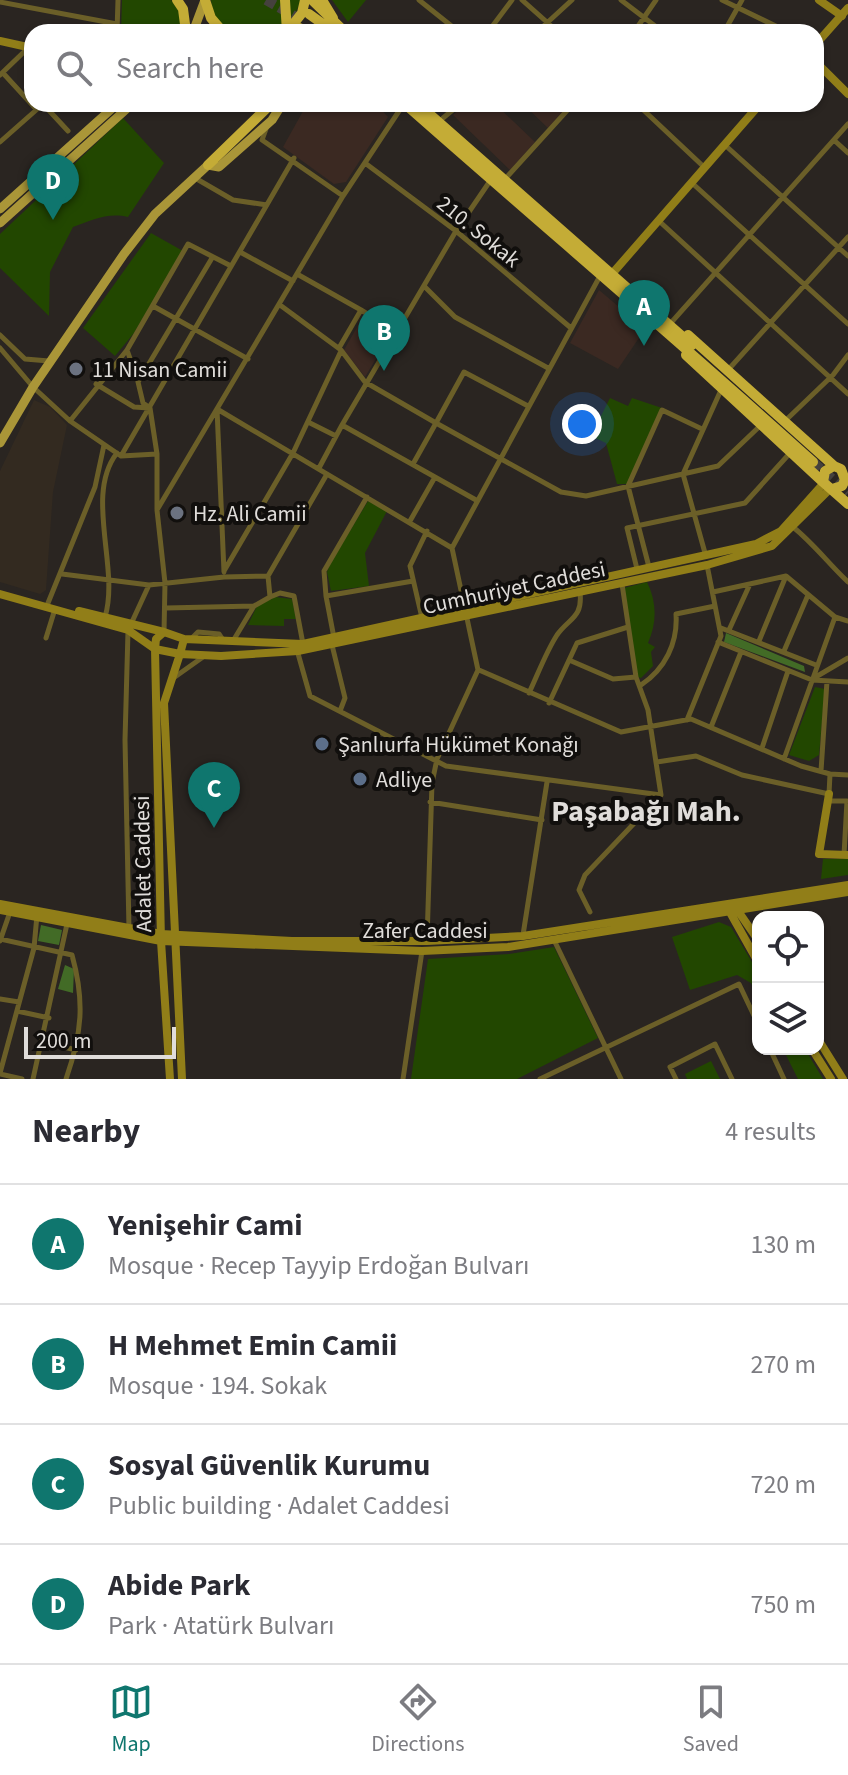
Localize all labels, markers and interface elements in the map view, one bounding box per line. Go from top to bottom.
search box [24,24,824,112]
icon: search [52,46,96,90]
text: Search here [116,47,264,90]
pin: D [27,154,79,220]
street label: 210. Sokak [430,188,527,275]
pin: A [618,280,670,346]
pin: B [358,305,410,371]
place label: 11 Nisan Camii [92,354,227,386]
marker: 11 Nisan Camii [67,360,85,378]
your location [562,404,602,444]
place label: Hz. Ali Camii [193,498,307,530]
marker: Hz. Ali Camii [168,504,186,522]
street label: Cumhuriyet Caddesi [420,553,608,623]
place label: Şanlıurfa Hükümet Konağı [338,729,579,761]
marker: Şanlıurfa Hükümet Konağı [313,735,331,753]
pin: C [188,762,240,828]
place label: Adliye [376,764,432,796]
marker: Adliye [351,770,369,788]
district label: Paşabağı Mah. [551,790,741,833]
street label: Adalet Caddesi [126,795,160,933]
map controls [752,911,824,1055]
button: locate [752,911,824,983]
street label: Zafer Caddesi [362,915,488,947]
button: layers [752,983,824,1055]
scale bar [24,1023,176,1059]
text: 200 m [36,1025,91,1057]
text: Nearby [32,1107,140,1156]
text: 4 results [725,1113,816,1150]
text: Yenişehir Cami [108,1204,303,1247]
text: A [51,1226,65,1263]
text: 130 m [750,1226,816,1263]
text: Mosque · Recep Tayyip Erdoğan Bulvarı [108,1247,529,1284]
text: H Mehmet Emin Camii [108,1324,397,1367]
text: B [50,1346,66,1383]
text: 270 m [750,1346,816,1383]
text: Mosque · 194. Sokak [108,1367,327,1404]
text: Sosyal Güvenlik Kurumu [108,1444,430,1487]
text: C [50,1466,66,1503]
text: 720 m [750,1466,816,1503]
text: Public building · Adalet Caddesi [108,1487,450,1524]
text: Abide Park [108,1564,250,1607]
text: D [50,1586,66,1623]
text: 750 m [750,1586,816,1623]
text: Park · Atatürk Bulvarı [108,1607,334,1644]
tab: Map [109,1680,153,1760]
tab: Directions [371,1680,464,1760]
tab: Saved [683,1680,739,1760]

